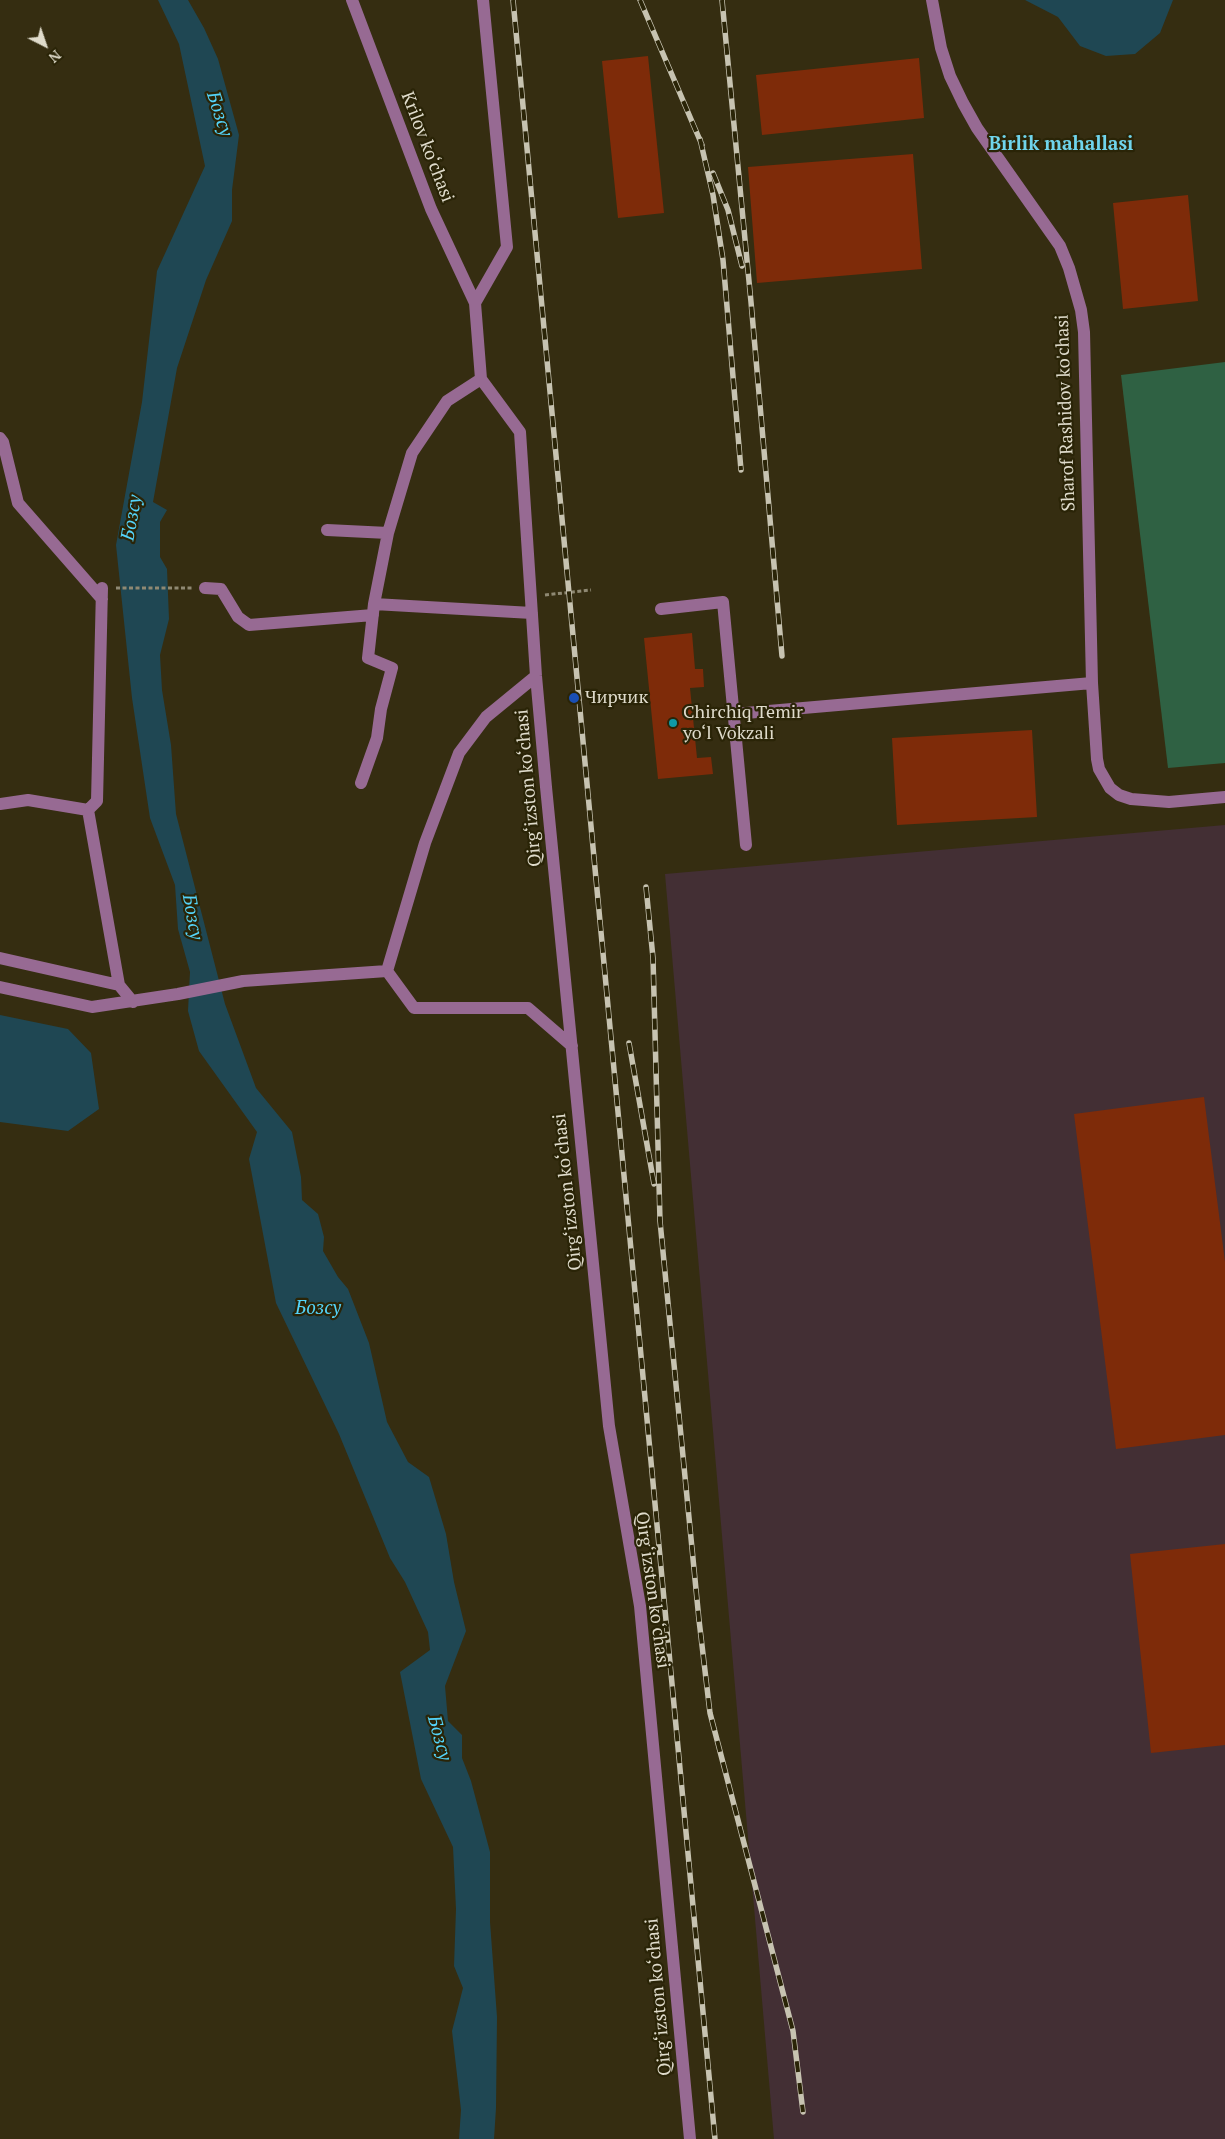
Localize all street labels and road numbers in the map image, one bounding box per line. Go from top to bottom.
street label: Krilov ko‘chasi [396,89,458,205]
street label: Sharof Rashidov ko'chasi [1052,314,1080,512]
street label: Qirg‘izston ko‘chasi [511,708,547,868]
street label: Qirg‘izston ko‘chasi [549,1112,587,1272]
street label: Qirg‘izston ko‘chasi [630,1510,674,1670]
street label: Qirg‘izston ko‘chasi [641,1917,677,2077]

